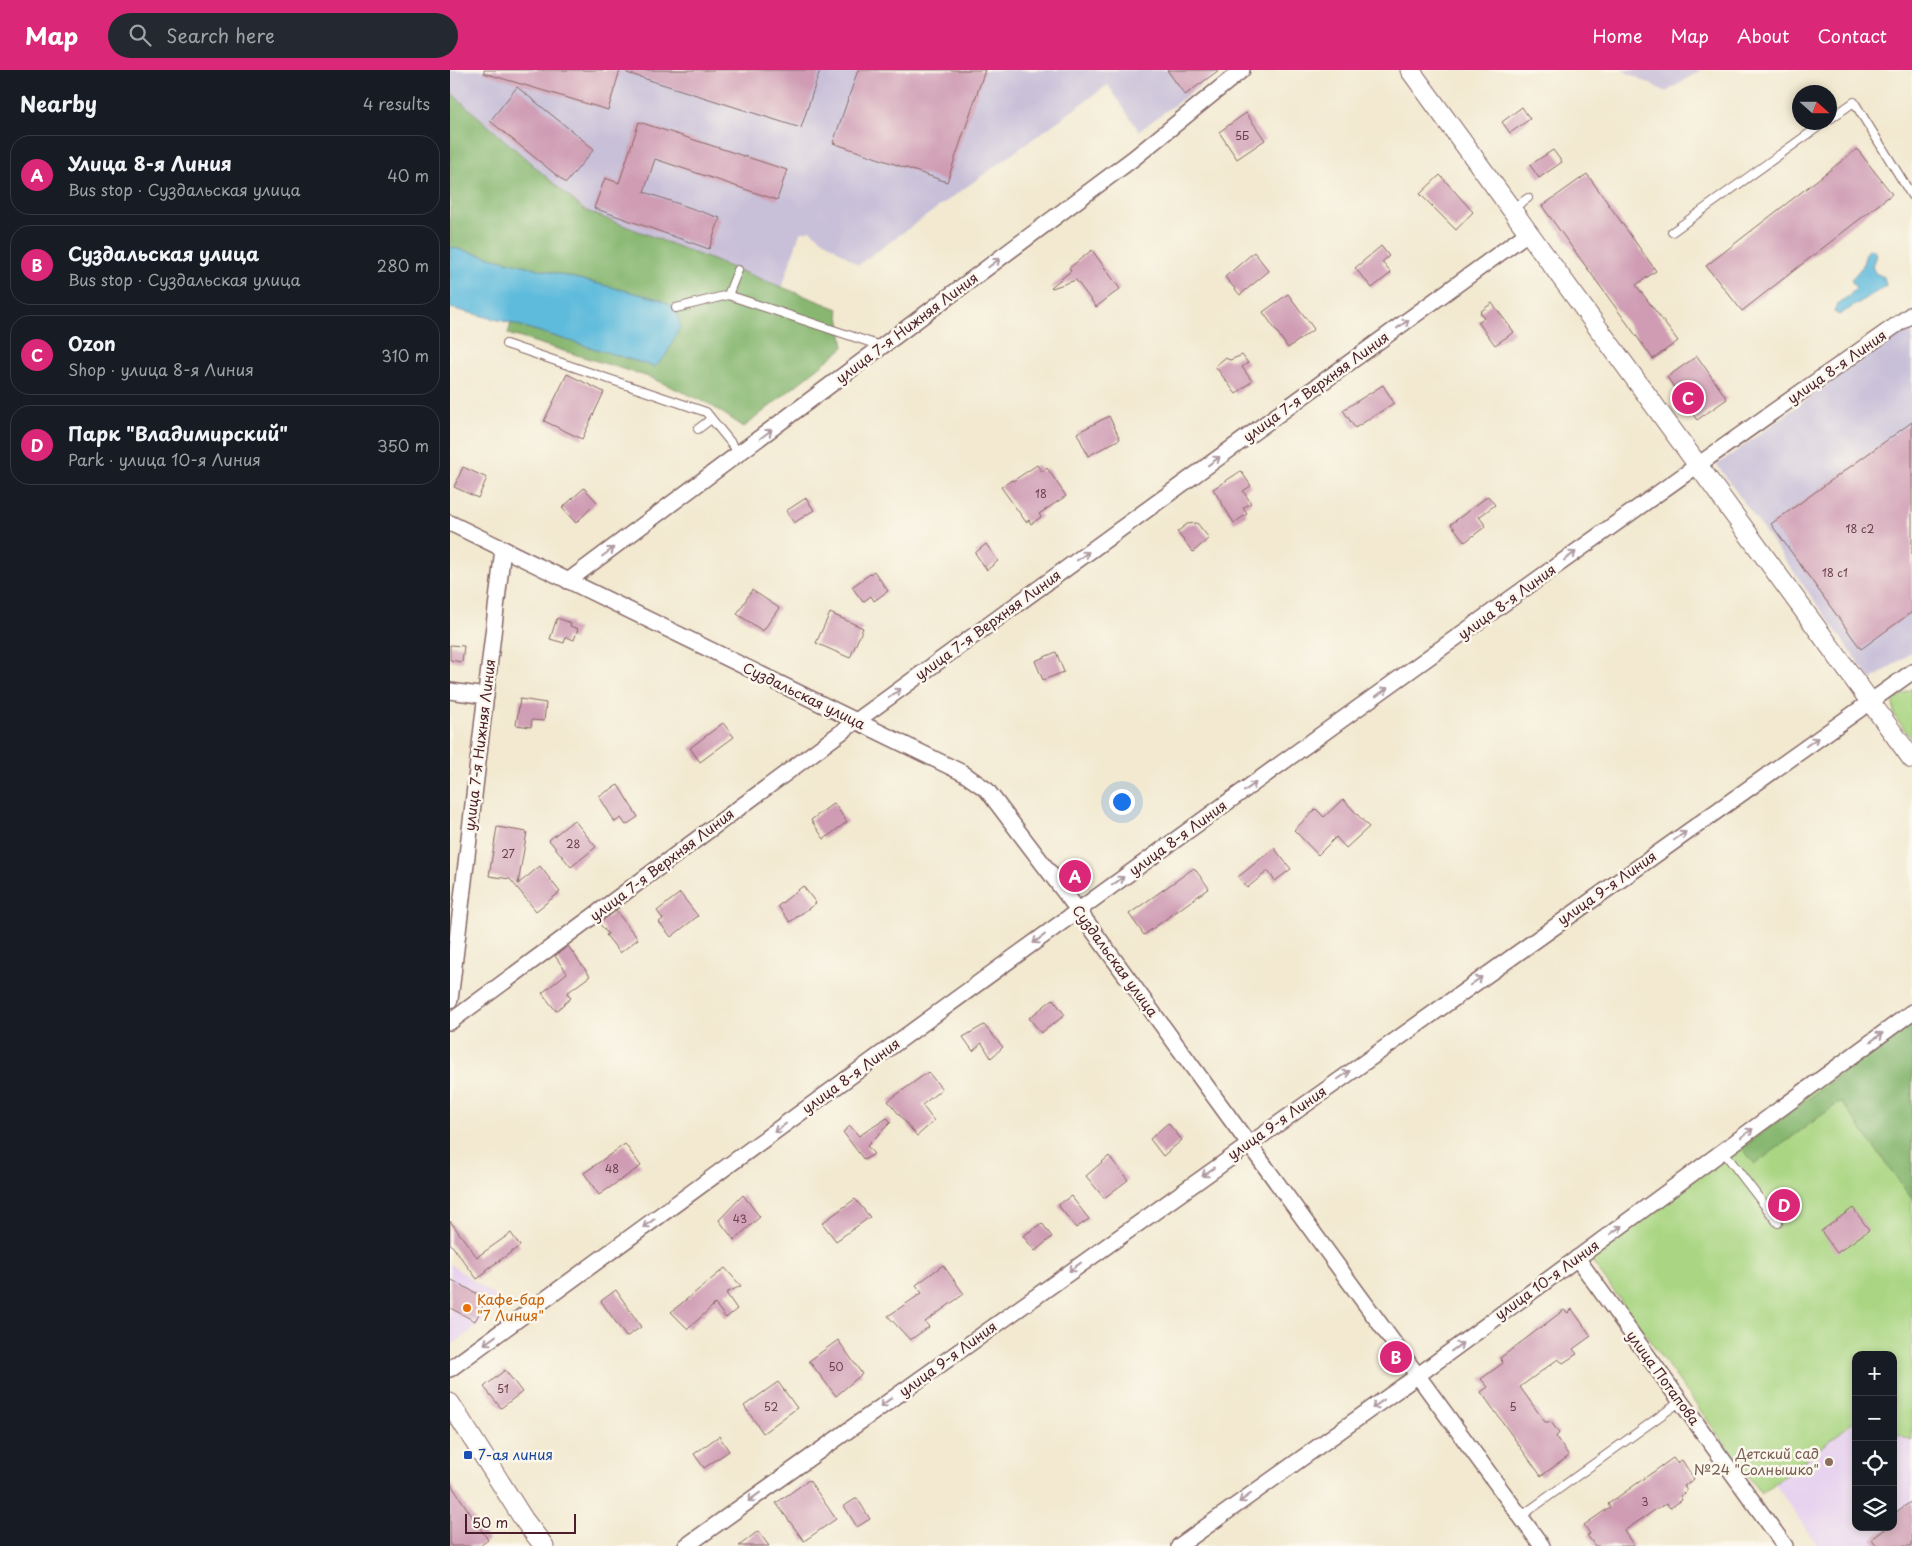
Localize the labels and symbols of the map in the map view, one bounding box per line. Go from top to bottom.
north arrow [1792,85,1837,130]
house number: 5Б [1235,127,1249,144]
one-way arrow [987,258,1000,269]
street label: улица 7-я Нижняя Линия [831,267,982,388]
one-way arrow [1395,319,1409,329]
street label: улица 8-я Линия [1783,325,1891,409]
street label: улица 7-я Верхняя Линия [1238,326,1393,447]
pin: C [1672,379,1704,417]
one-way arrow [759,429,772,440]
one-way arrow [1207,456,1221,466]
house number: 18 [1035,485,1047,502]
house number: 18 с2 [1846,520,1875,537]
one-way arrow [601,547,614,558]
one-way arrow [1076,551,1089,562]
one-way arrow [1563,551,1577,561]
street label: улица 8-я Линия [1453,559,1560,644]
street label: улица 7-я Верхняя Линия [910,564,1065,685]
house number: 18 с1 [1822,564,1848,581]
street label: Суздальская улица [739,657,869,734]
street label: улица 7-я Нижняя Линия [459,658,500,832]
one-way arrow [1375,687,1389,697]
one-way arrow [888,688,902,698]
one-way arrow [1805,737,1819,747]
one-way arrow [1243,781,1256,792]
your location [1109,789,1135,815]
street label: улица 8-я Линия [1124,795,1231,880]
street label: улица 7-я Верхняя Линия [585,803,738,926]
one-way arrow [1673,831,1687,841]
house number: 28 [566,835,580,852]
house number: 27 [501,845,515,862]
street label: улица 9-я Линия [1553,846,1661,930]
pin: A [1059,857,1091,895]
one-way arrow [1111,876,1124,887]
street label: Суздальская улица [1068,900,1163,1021]
one-way arrow [1033,933,1046,944]
one-way arrow [1469,976,1483,986]
one-way arrow [1870,1032,1884,1042]
street label: улица 8-я Линия [797,1033,904,1118]
one-way arrow [1337,1070,1351,1080]
street label: улица 9-я Линия [1223,1081,1331,1165]
one-way arrow [774,1122,788,1133]
one-way arrow [1739,1128,1753,1139]
house number: 48 [605,1160,619,1177]
one-way arrow [1201,1167,1215,1178]
pin: D [1768,1186,1800,1224]
house number: 43 [733,1210,747,1227]
one-way arrow [643,1218,656,1229]
one-way arrow [1609,1224,1622,1235]
street label: улица 10-я Линия [1490,1235,1603,1325]
one-way arrow [1069,1262,1083,1272]
place label: Кафе-бар "7 Линия" [477,1289,545,1326]
marker: Кафе-бар "7 Линия" [461,1302,473,1314]
street label: улица 9-я Линия [894,1316,1001,1401]
street label: улица Потапова [1622,1326,1705,1430]
one-way arrow [483,1335,497,1345]
pin: B [1380,1338,1412,1376]
one-way arrow [1450,1342,1464,1352]
house number: 50 [828,1358,844,1375]
house number: 51 [497,1380,509,1397]
one-way arrow [879,1397,893,1407]
house number: 52 [764,1398,778,1415]
house number: 5 [1509,1398,1517,1415]
one-way arrow [1371,1399,1385,1409]
place label: Детский сад №24 "Солнышко" [1694,1443,1819,1480]
place label: 7-ая линия [478,1444,553,1465]
marker: 7-ая линия [462,1449,474,1461]
marker: Детский сад №24 "Солнышко" [1823,1456,1835,1468]
one-way arrow [747,1492,761,1502]
one-way arrow [1239,1493,1253,1503]
house number: 3 [1641,1493,1649,1510]
scale bar [465,1511,576,1534]

